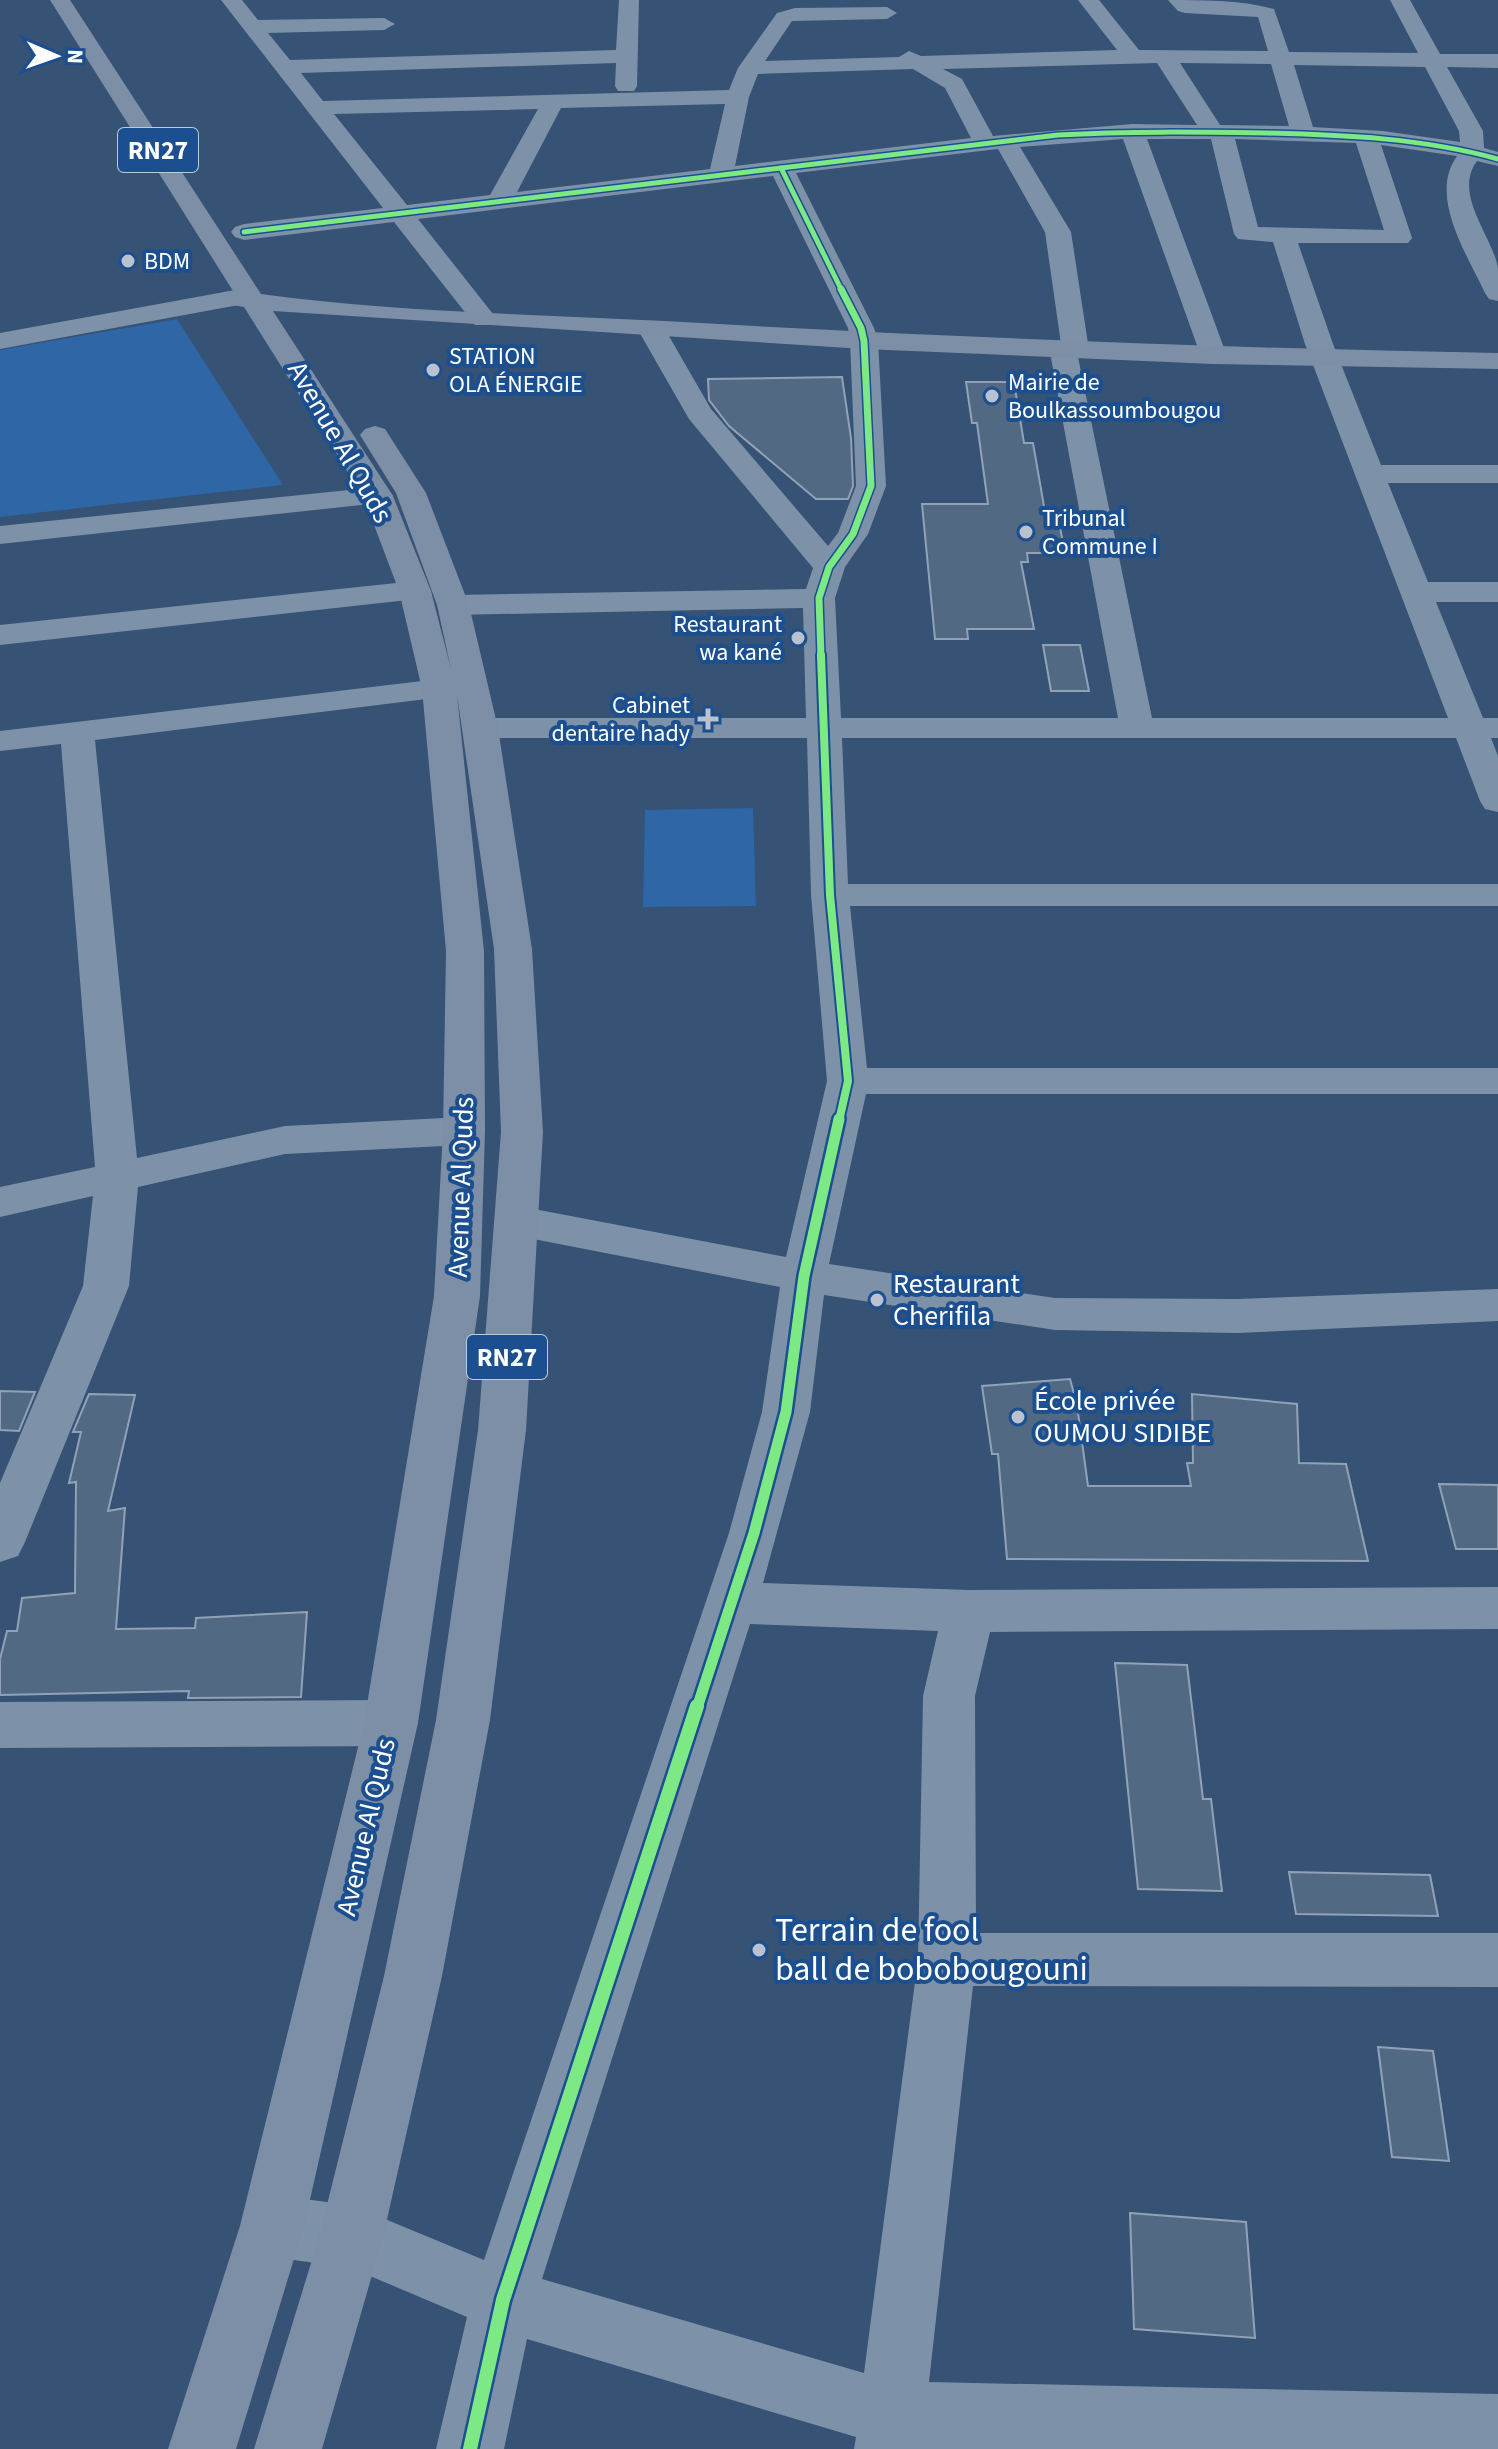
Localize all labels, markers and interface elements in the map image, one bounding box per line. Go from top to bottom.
north arrow [16,16,96,96]
text: N [59,49,91,65]
road number: RN27 [118,128,198,172]
place label: BDM [144,244,190,279]
marker: BDM [119,252,137,270]
place label: STATION OLA ÉNERGIE [449,339,583,402]
street label: Avenue Al Quds [277,354,403,530]
marker: STATION OLA ÉNERGIE [424,361,442,379]
place label: Mairie de Boulkassoumbougou [1008,365,1221,428]
marker: Mairie de Boulkassoumbougou [983,387,1001,405]
place label: Tribunal Commune I [1042,501,1158,564]
marker: Tribunal Commune I [1017,523,1035,541]
place label: Restaurant wa kané [673,607,782,670]
marker: Restaurant wa kané [789,629,807,647]
place label: Cabinet dentaire hady [552,688,690,751]
marker: Cabinet dentaire hady [697,708,719,730]
street label: Avenue Al Quds [438,1096,484,1278]
place label: Restaurant Cherifila [893,1264,1020,1336]
marker: Restaurant Cherifila [868,1291,886,1309]
road number: RN27 [467,1335,547,1379]
place label: École privée OUMOU SIDIBE [1034,1381,1211,1453]
marker: École privée OUMOU SIDIBE [1009,1408,1027,1426]
street label: Avenue Al Quds [326,1734,406,1920]
place label: Terrain de fool ball de bobobougouni [775,1906,1088,1994]
marker: Terrain de fool ball de bobobougouni [750,1941,768,1959]

